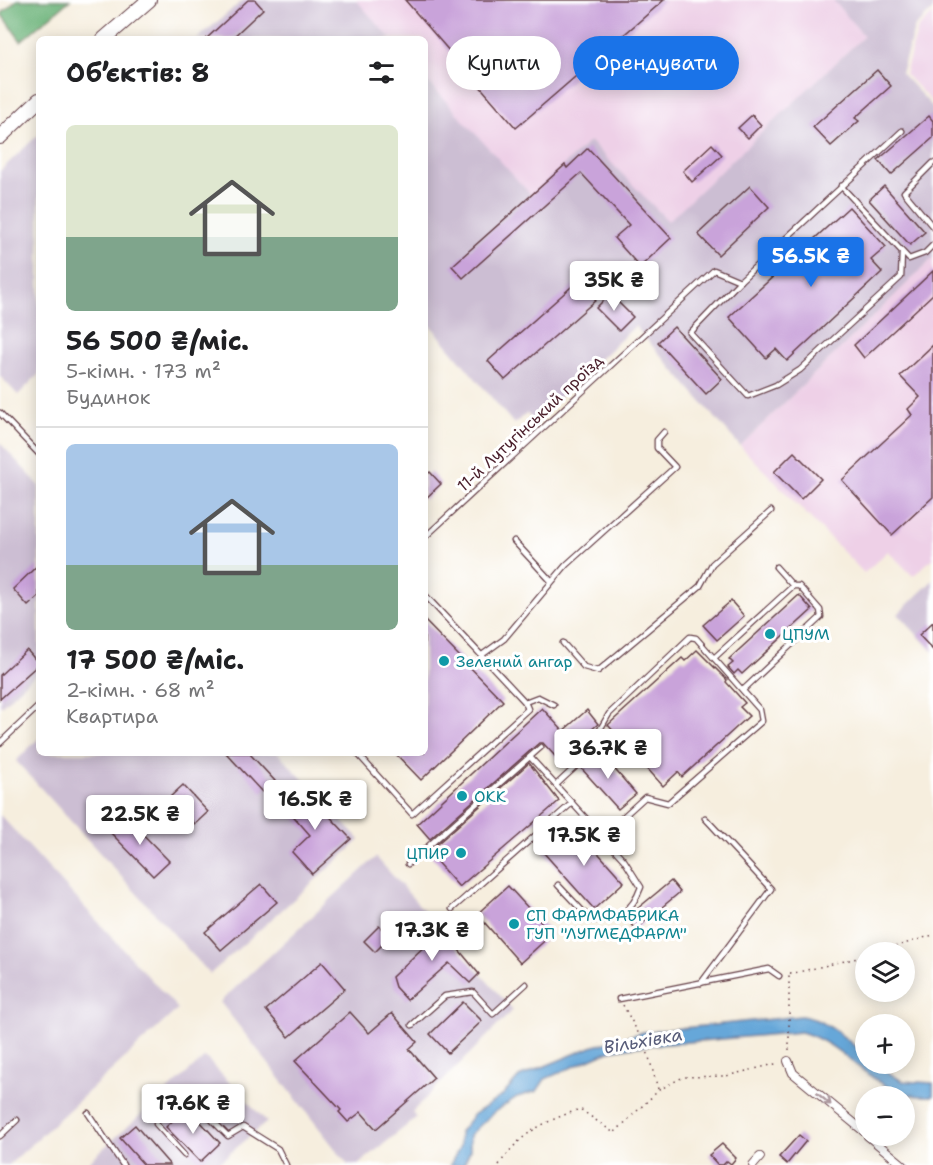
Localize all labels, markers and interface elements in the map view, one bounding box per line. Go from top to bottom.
chip: Купити [446,36,561,90]
chip: Орендувати [573,36,739,90]
text: Об’єктів: 8 [66,55,209,90]
icon: filters [365,56,398,89]
icon: home [178,164,286,272]
pin: 56.5K ₴ [756,237,866,288]
text: 56.5K ₴ [772,243,850,269]
pin: 35K ₴ [572,261,656,312]
text: 35K ₴ [584,267,644,293]
text: 56 500 ₴/міс. [66,323,249,358]
street label: 11-й Лутугінський проїзд [453,350,607,496]
text: 5-кімн. · 173 m² [66,358,221,384]
text: Будинок [66,384,150,410]
icon: home [178,483,286,591]
place label: ЦПУМ [782,624,830,645]
marker: ЦПУМ [763,627,777,641]
text: 17 500 ₴/міс. [66,642,244,677]
place label: Зелений ангар [456,651,572,672]
marker: Зелений ангар [437,654,451,668]
text: 2-кімн. · 68 m² [66,677,215,703]
text: Квартира [66,703,158,729]
pin: 36.7K ₴ [553,729,663,780]
text: 36.7K ₴ [568,735,648,761]
pin: 16.5K ₴ [260,780,370,831]
text: 16.5K ₴ [278,786,352,812]
place label: ОКК [474,786,507,807]
marker: ОКК [455,789,469,803]
pin: 22.5K ₴ [85,795,195,846]
text: 22.5K ₴ [100,801,180,827]
pin: 17.5K ₴ [529,816,639,867]
text: 17.5K ₴ [547,822,621,848]
place label: ЦПИР [406,843,449,864]
marker: ЦПИР [454,846,468,860]
place label: СП ФАРМФАБРИКА ГУП "ЛУГМЕДФАРМ" [526,905,687,944]
pin: 17.3K ₴ [377,911,487,962]
text: 17.3K ₴ [395,917,469,943]
marker: СП ФАРМФАБРИКА ГУП "ЛУГМЕДФАРМ" [507,917,521,931]
map controls [855,942,915,1146]
button: layers [855,942,915,1002]
button: + [855,1014,915,1074]
water label: Вільхівка [602,1022,684,1060]
pin: 17.6K ₴ [138,1084,248,1135]
button: − [855,1086,915,1146]
text: 17.6K ₴ [156,1090,230,1116]
one-way arrow [816,1092,831,1106]

